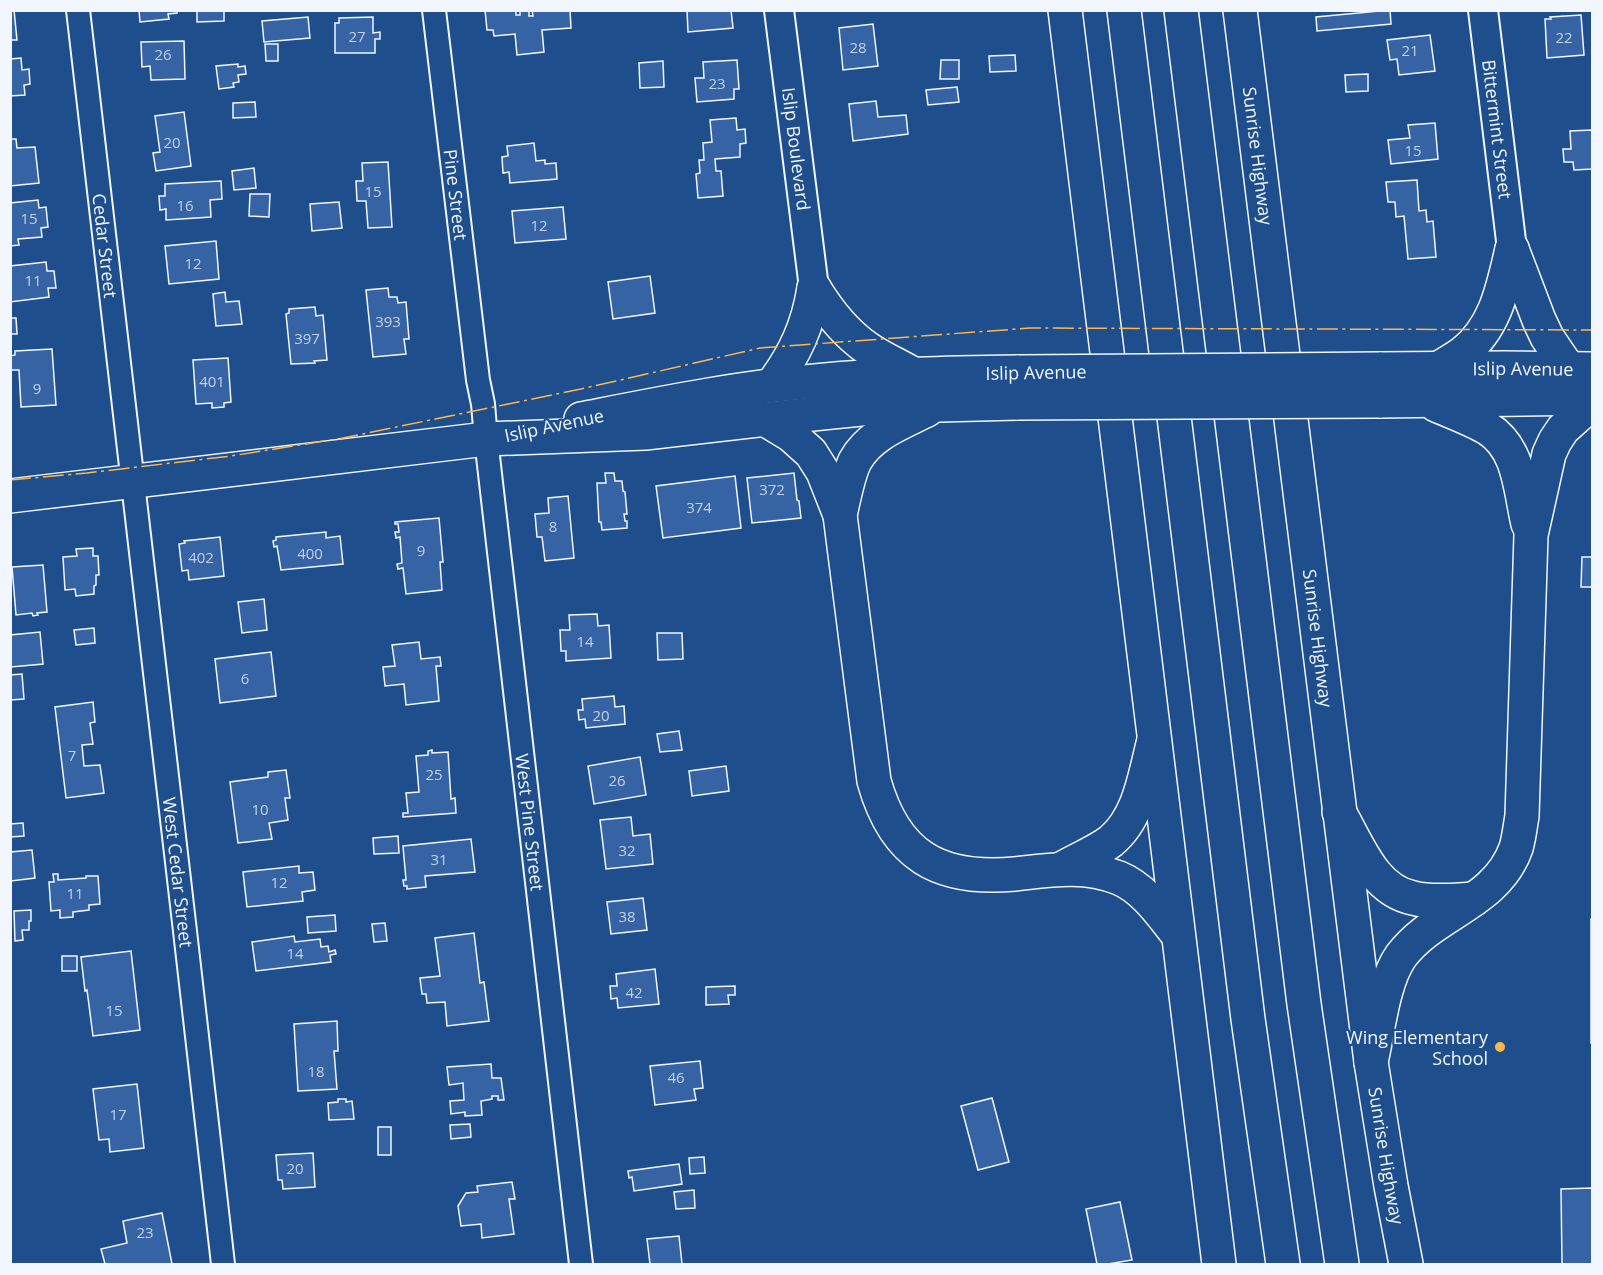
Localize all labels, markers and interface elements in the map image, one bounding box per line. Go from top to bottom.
house number: 27 [348,26,366,46]
house number: 22 [1555,27,1573,47]
house number: 28 [849,37,867,57]
house number: 21 [1401,40,1419,60]
house number: 26 [154,44,172,64]
street label: Bittermint Street [1477,58,1518,200]
house number: 23 [708,73,726,93]
street label: Sunrise Highway [1238,85,1279,227]
street label: Islip Boulevard [777,86,816,212]
house number: 20 [163,132,181,152]
house number: 15 [1404,140,1422,160]
street label: Pine Street [439,148,473,242]
house number: 15 [364,181,382,201]
street label: Cedar Street [87,192,123,299]
house number: 16 [176,195,194,215]
house number: 15 [20,208,38,228]
house number: 12 [530,215,548,235]
house number: 12 [184,253,202,273]
house number: 11 [24,270,42,290]
house number: 393 [375,311,401,331]
house number: 397 [294,328,320,348]
street label: Islip Avenue [1472,356,1574,381]
street label: Islip Avenue [985,359,1087,385]
house number: 401 [199,371,225,391]
house number: 9 [33,378,41,398]
street label: Islip Avenue [502,403,606,447]
house number: 372 [759,479,785,499]
house number: 374 [686,497,712,517]
house number: 8 [549,516,557,536]
house number: 9 [417,540,425,560]
house number: 400 [297,543,323,563]
house number: 402 [188,547,214,567]
street label: Sunrise Highway [1298,568,1339,710]
house number: 14 [576,631,594,651]
house number: 6 [241,668,249,688]
house number: 20 [592,705,610,725]
house number: 7 [68,745,76,765]
street label: West Pine Street [510,752,550,892]
house number: 25 [425,764,443,784]
house number: 26 [608,770,626,790]
street label: West Cedar Street [158,796,199,949]
house number: 10 [251,799,269,819]
house number: 32 [618,840,636,860]
house number: 31 [430,849,448,869]
house number: 12 [270,872,288,892]
house number: 11 [66,883,84,903]
house number: 38 [618,906,636,926]
house number: 14 [286,943,304,963]
house number: 42 [625,982,643,1002]
house number: 15 [105,1000,123,1020]
place label: Wing Elementary School [1346,1025,1489,1070]
marker: Wing Elementary School [1493,1040,1507,1054]
house number: 18 [307,1061,325,1081]
house number: 46 [667,1067,685,1087]
street label: Sunrise Highway [1363,1085,1410,1227]
house number: 17 [109,1104,127,1124]
house number: 20 [286,1158,304,1178]
house number: 23 [136,1222,154,1242]

